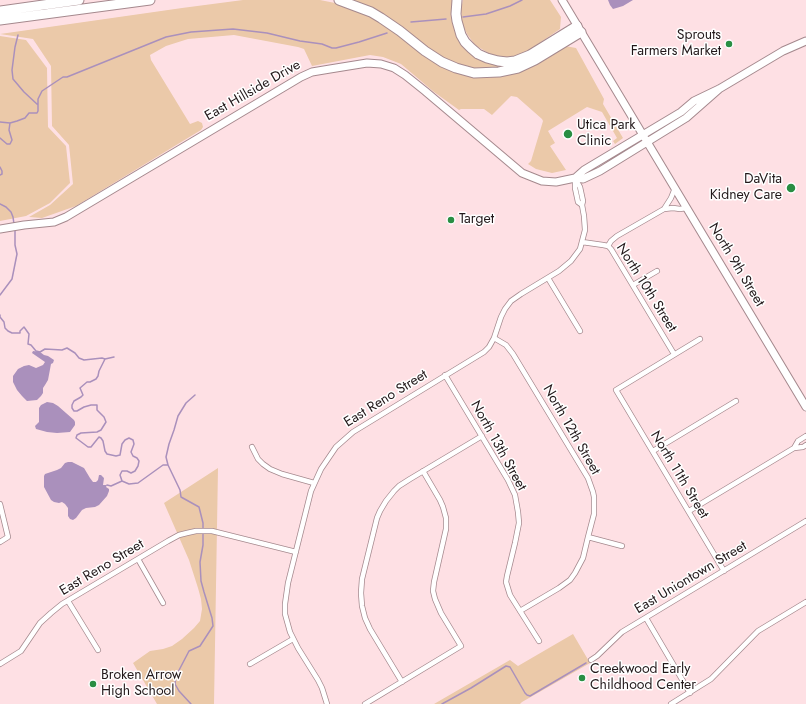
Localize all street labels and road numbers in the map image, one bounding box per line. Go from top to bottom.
street label: East Hillside Drive [202,57,304,125]
street label: North 9th Street [704,220,768,310]
street label: North 10th Street [612,241,680,335]
street label: East Reno Street [341,367,431,431]
street label: North 12th Street [539,382,603,478]
street label: North 13th Street [466,398,530,494]
street label: North 11th Street [646,428,712,522]
street label: East Reno Street [57,536,147,600]
street label: East Uniontown Street [632,538,750,618]

